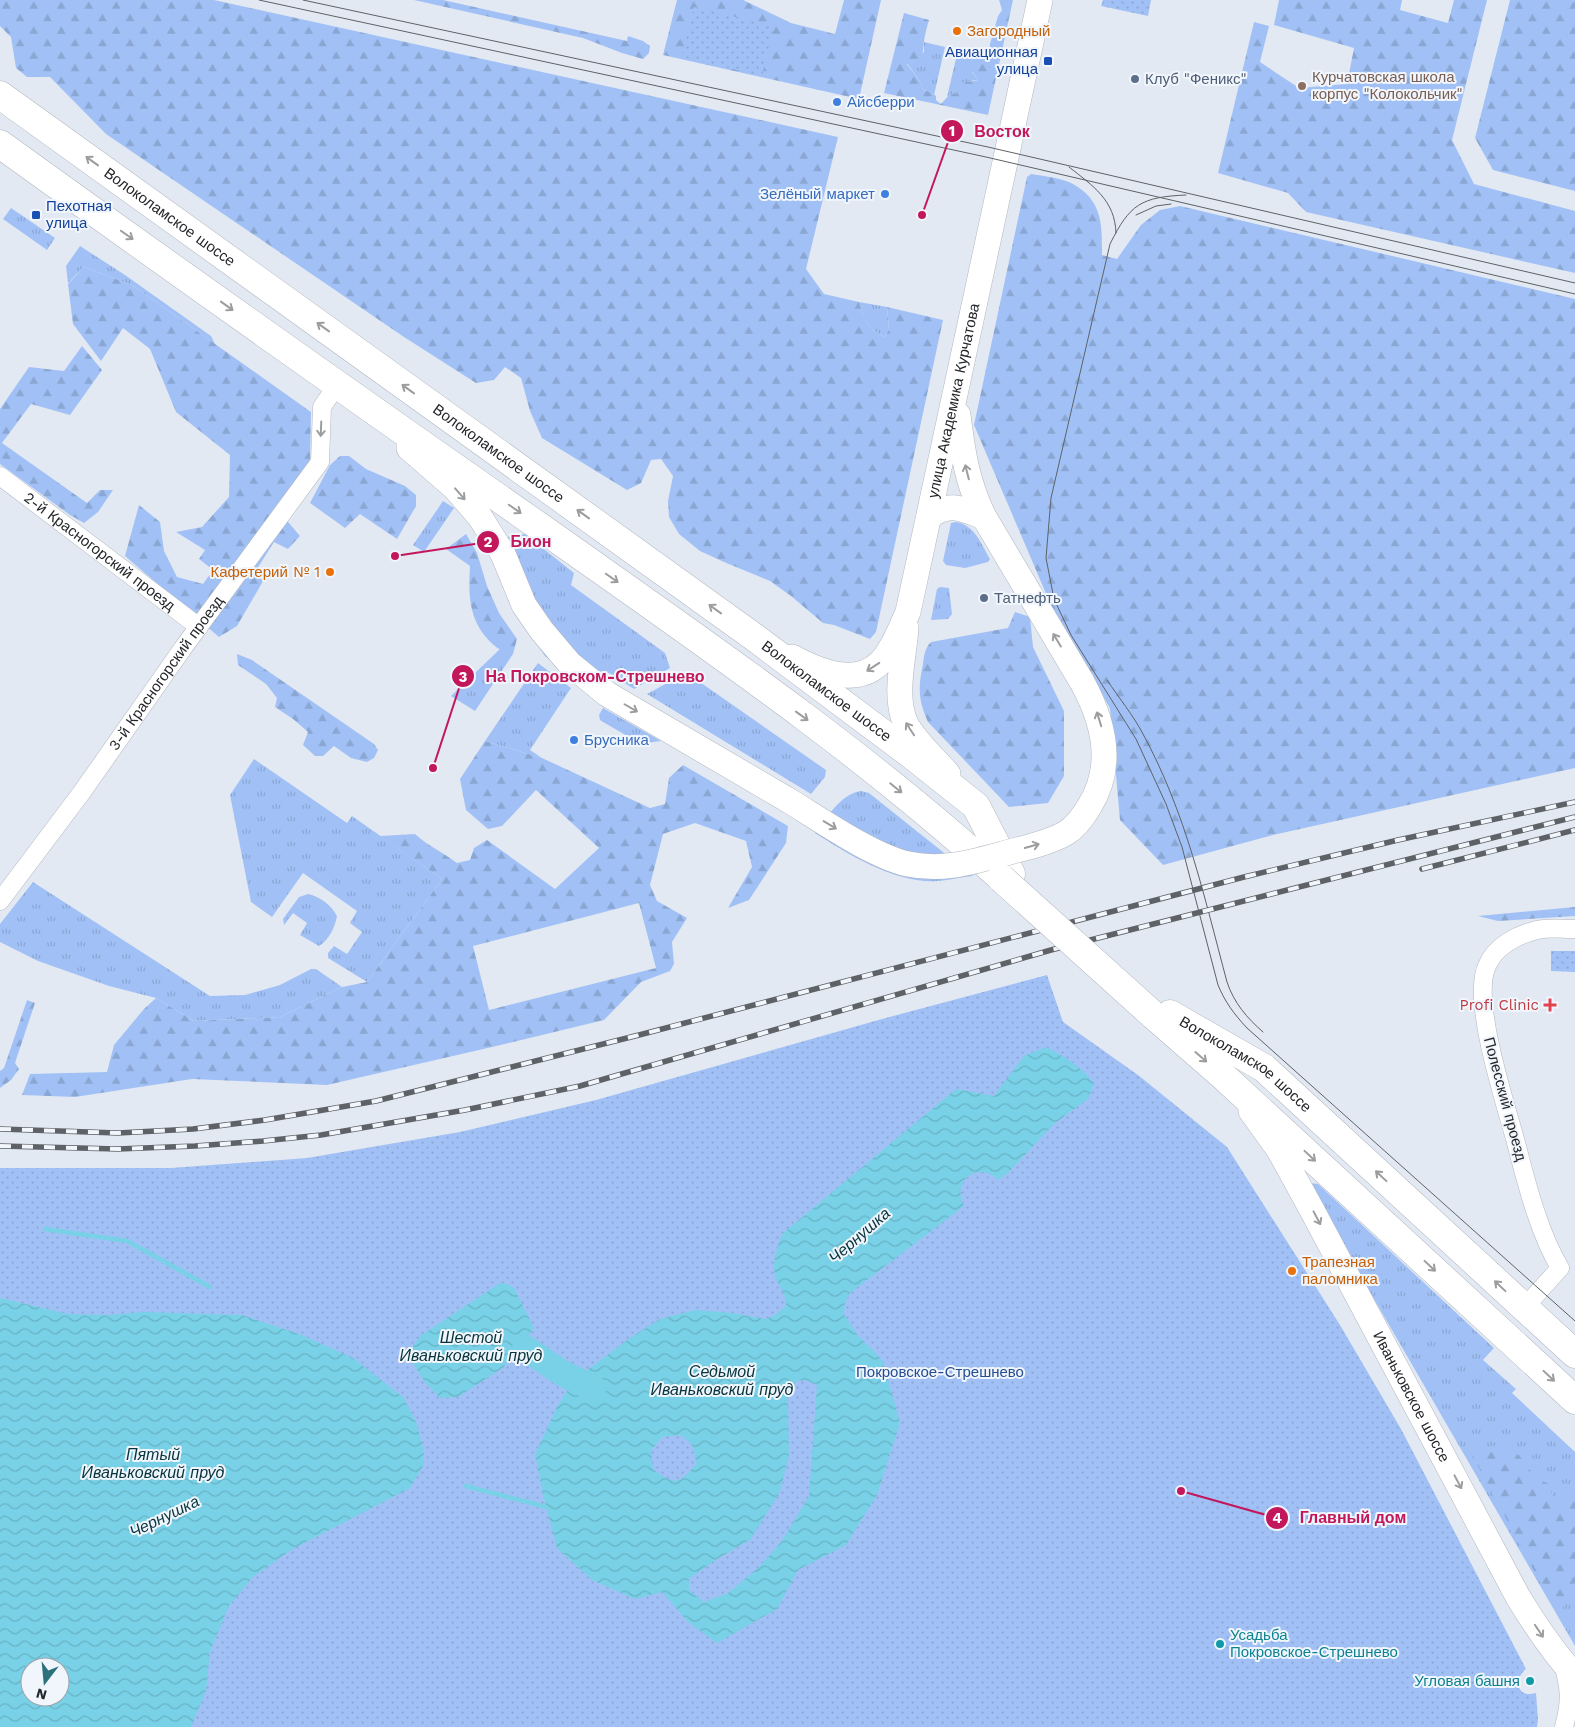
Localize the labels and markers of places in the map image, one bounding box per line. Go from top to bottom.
place label: Загородный [967,22,1050,40]
marker: Загородный [951,25,963,37]
place label: Авиационная улица [945,43,1039,78]
marker: Авиационная улица [1042,55,1054,67]
place label: Курчатовская школа корпус "Колокольчик" [1312,68,1463,103]
place label: Клуб "Феникс" [1145,70,1247,88]
marker: Клуб "Феникс" [1129,73,1141,85]
marker: Курчатовская школа корпус "Колокольчик" [1296,80,1308,92]
place label: Айсберри [847,93,915,111]
marker: Айсберри [831,96,843,108]
callout: Восток [939,116,1040,147]
place label: Зелёный маркет [760,185,875,203]
marker: Зелёный маркет [879,188,891,200]
place label: Пехотная улица [46,197,112,232]
marker: Пехотная улица [30,209,42,221]
callout: Бион [475,526,561,557]
place label: Кафетерий № 1 [210,563,320,581]
marker: Кафетерий № 1 [324,566,336,578]
place label: Татнефть [994,589,1061,607]
marker: Татнефть [978,592,990,604]
callout: На Покровском-Стрешнево [451,661,715,692]
place label: Брусника [584,731,649,749]
marker: Брусника [568,734,580,746]
place label: Profi Clinic [1460,996,1539,1014]
marker: Profi Clinic [1543,998,1557,1012]
place label: Трапезная паломника [1302,1253,1379,1288]
marker: Трапезная паломника [1286,1265,1298,1277]
callout: Главный дом [1264,1502,1416,1533]
place label: Усадьба Покровское-Стрешнево [1230,1626,1398,1661]
marker: Усадьба Покровское-Стрешнево [1214,1638,1226,1650]
place label: Угловая башня [1414,1672,1520,1690]
marker: Угловая башня [1524,1675,1536,1687]

